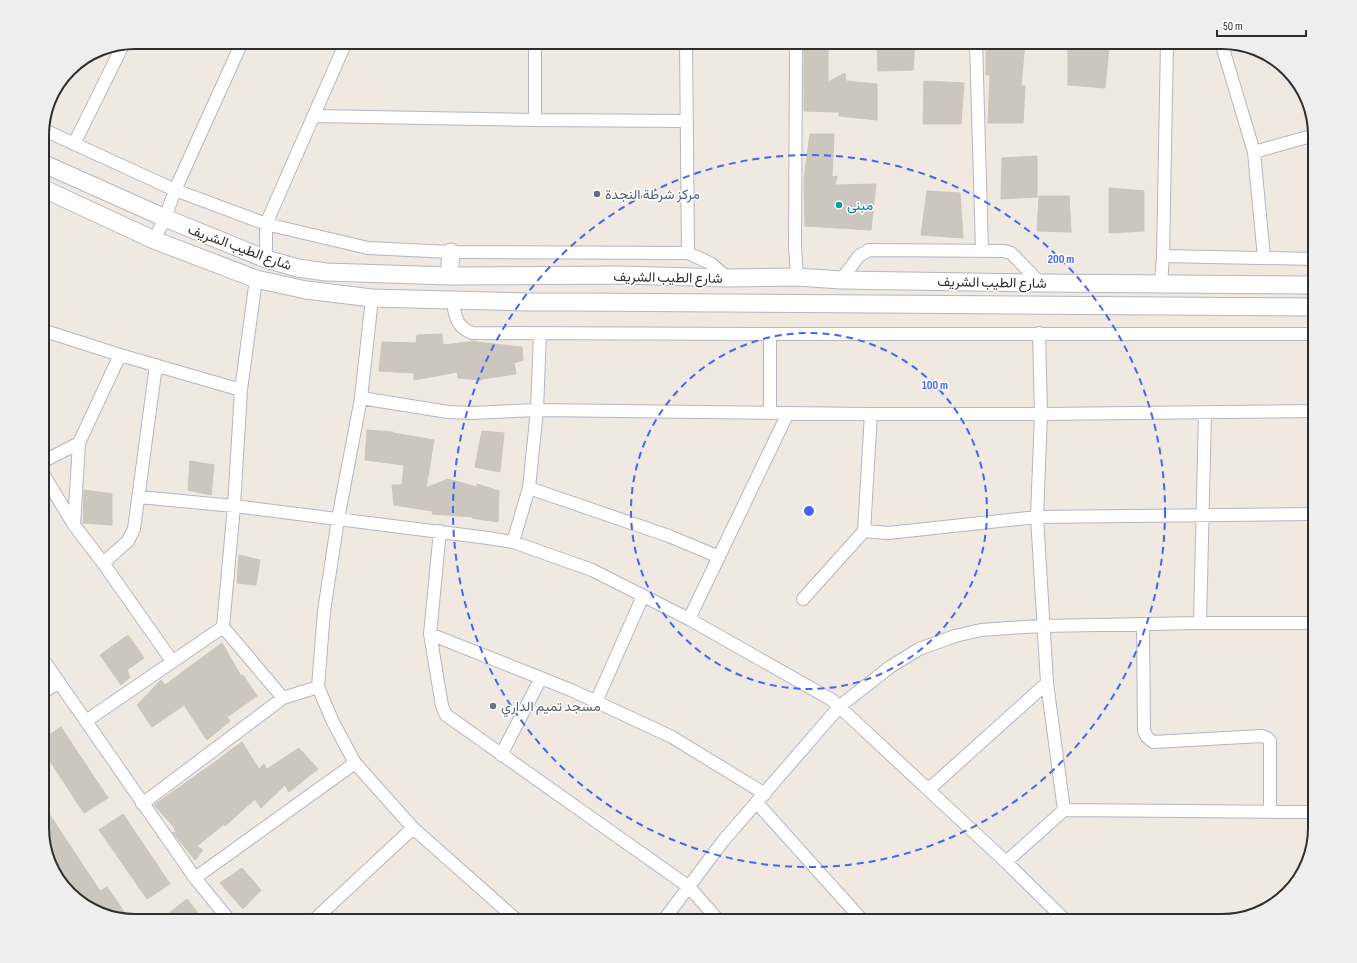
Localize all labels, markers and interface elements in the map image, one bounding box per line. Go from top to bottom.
scale bar [1217,12,1306,38]
text: 50 m [1223,19,1243,34]
place label: مركز شرطة النجدة [605,186,700,203]
marker: مركز شرطة النجدة [592,189,602,199]
place label: مبنى [847,197,873,214]
marker: مبنى [834,200,844,210]
street label: شارع الطيب الشريف [185,221,294,276]
text: 200 m [1048,252,1074,267]
street label: شارع الطيب الشريف [613,268,723,289]
street label: شارع الطيب الشريف [937,273,1047,294]
text: 100 m [922,378,948,393]
centre of rings [802,504,816,518]
place label: مسجد تميم الداري [501,698,601,718]
marker: مسجد تميم الداري [488,701,498,711]

